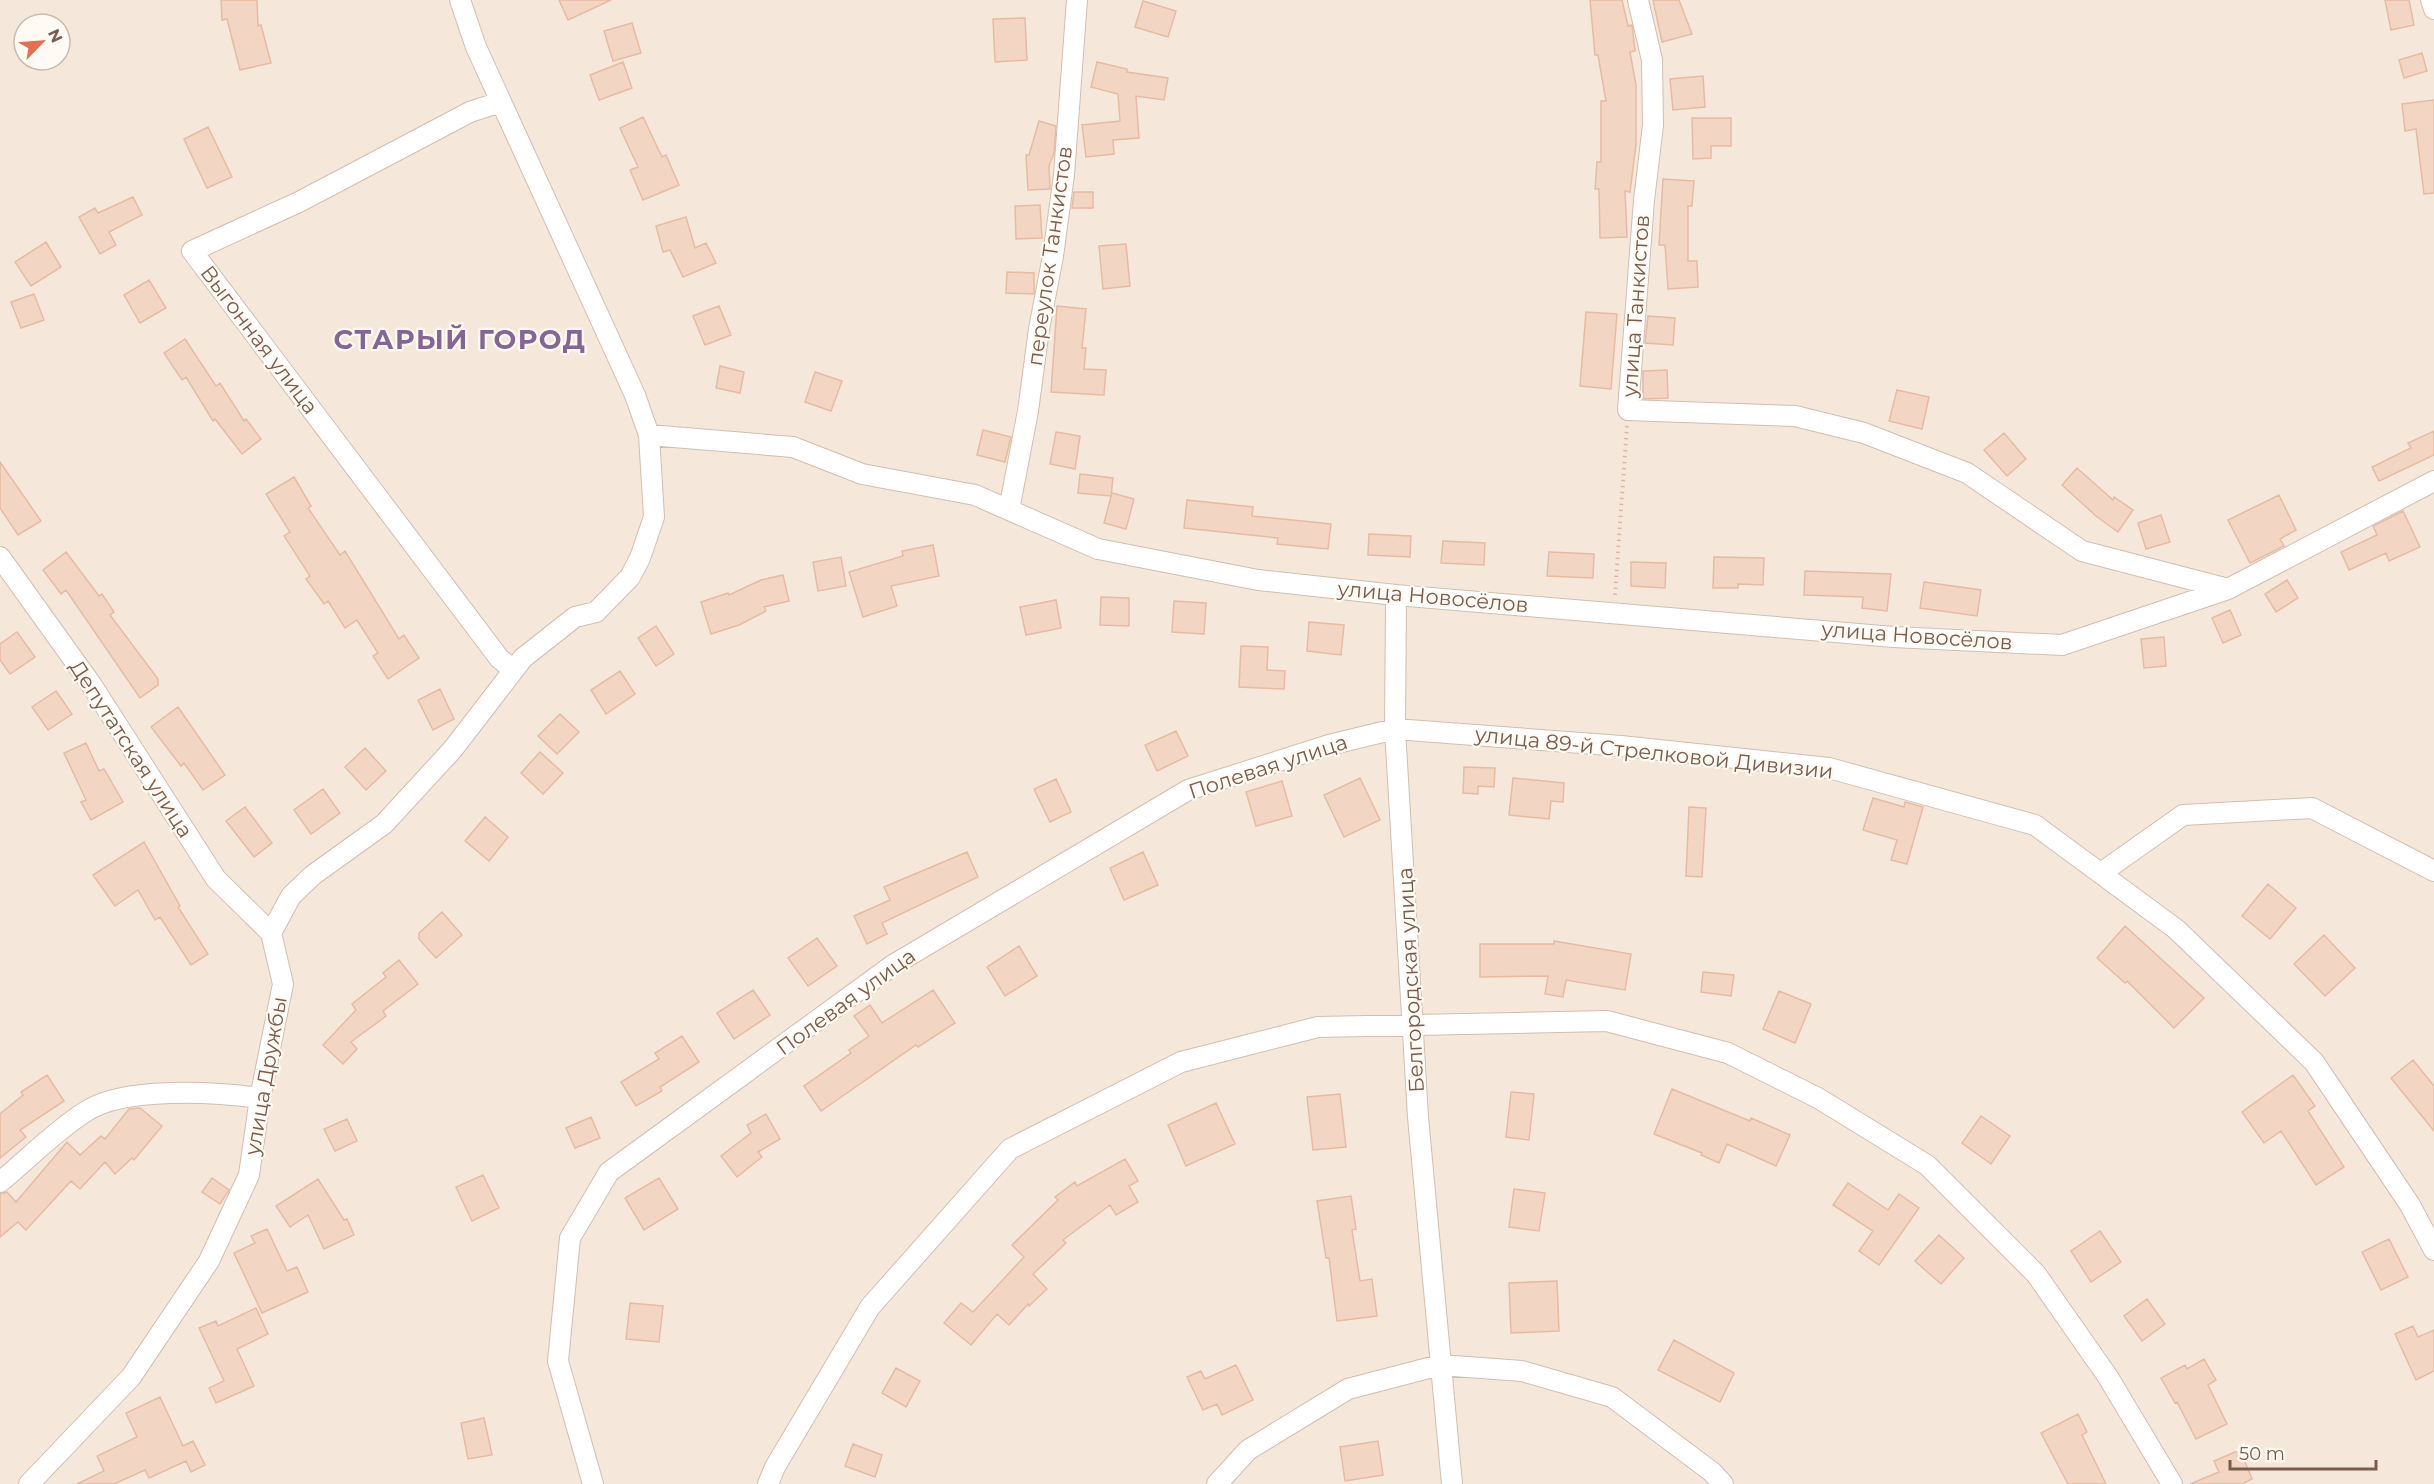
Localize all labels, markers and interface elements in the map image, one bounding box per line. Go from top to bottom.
north arrow [12,12,72,72]
text: N [44,26,66,46]
street label: переулок Танкистов [1022,144,1077,368]
street label: улица Танкистов [1617,214,1654,399]
street label: Выгонная улица [195,261,323,419]
district label: СТАРЫЙ ГОРОД [334,323,586,356]
street label: улица Новосёлов [1336,576,1530,617]
street label: улица Новосёлов [1820,616,2013,655]
street label: Депутатская улица [65,655,198,842]
street label: улица 89-й Стрелковой Дивизии [1473,721,1834,784]
street label: Полевая улица [1185,729,1350,804]
street label: Белгородская улица [1392,867,1429,1093]
street label: Полевая улица [771,943,920,1060]
street label: улица Дружбы [239,995,292,1158]
scale bar [2230,1433,2376,1471]
text: 50 m [2239,1443,2285,1465]

